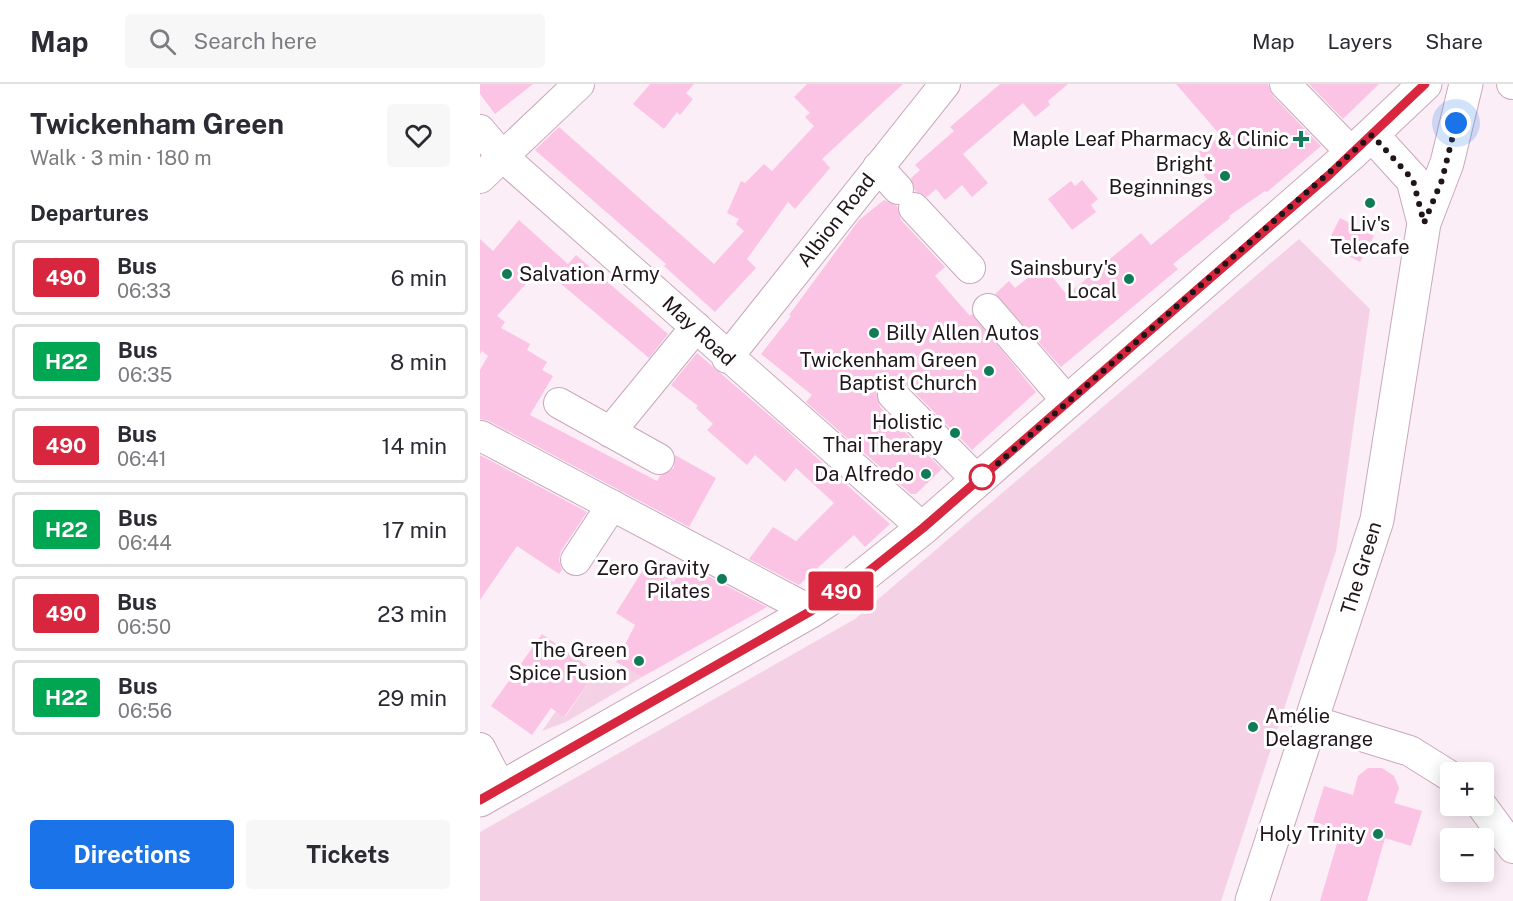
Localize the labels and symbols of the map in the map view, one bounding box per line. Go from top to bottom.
your location [1441,108,1471,138]
place label: Maple Leaf Pharmacy & Clinic [1012,127,1289,151]
marker: Maple Leaf Pharmacy & Clinic [1294,132,1308,146]
place label: Bright Beginnings [1109,152,1213,199]
street label: Albion Road [792,168,880,272]
marker: Bright Beginnings [1218,169,1232,183]
marker: Liv's Telecafe [1363,196,1377,210]
place label: Liv's Telecafe [1330,212,1410,259]
place label: Sainsbury's Local [1010,256,1117,303]
place label: Salvation Army [519,262,660,286]
marker: Salvation Army [500,267,514,281]
marker: Sainsbury's Local [1122,272,1136,286]
street label: May Road [657,291,741,371]
place label: Billy Allen Autos [886,321,1039,345]
marker: Billy Allen Autos [867,326,881,340]
place label: Twickenham Green Baptist Church [800,348,977,395]
marker: Twickenham Green Baptist Church [982,364,996,378]
place label: Holistic Thai Therapy [823,410,943,457]
marker: Holistic Thai Therapy [948,426,962,440]
place label: Da Alfredo [814,462,914,486]
unlabelled marker [969,464,995,490]
marker: Da Alfredo [919,467,933,481]
street label: The Green [1335,519,1387,617]
place label: Zero Gravity Pilates [596,556,710,603]
marker: Zero Gravity Pilates [715,572,729,586]
line badge: 490 [806,572,875,610]
place label: The Green Spice Fusion [509,638,627,685]
marker: The Green Spice Fusion [632,654,646,668]
place label: Amélie Delagrange [1265,704,1373,751]
marker: Amélie Delagrange [1246,720,1260,734]
place label: Holy Trinity [1259,822,1366,846]
marker: Holy Trinity [1371,827,1385,841]

